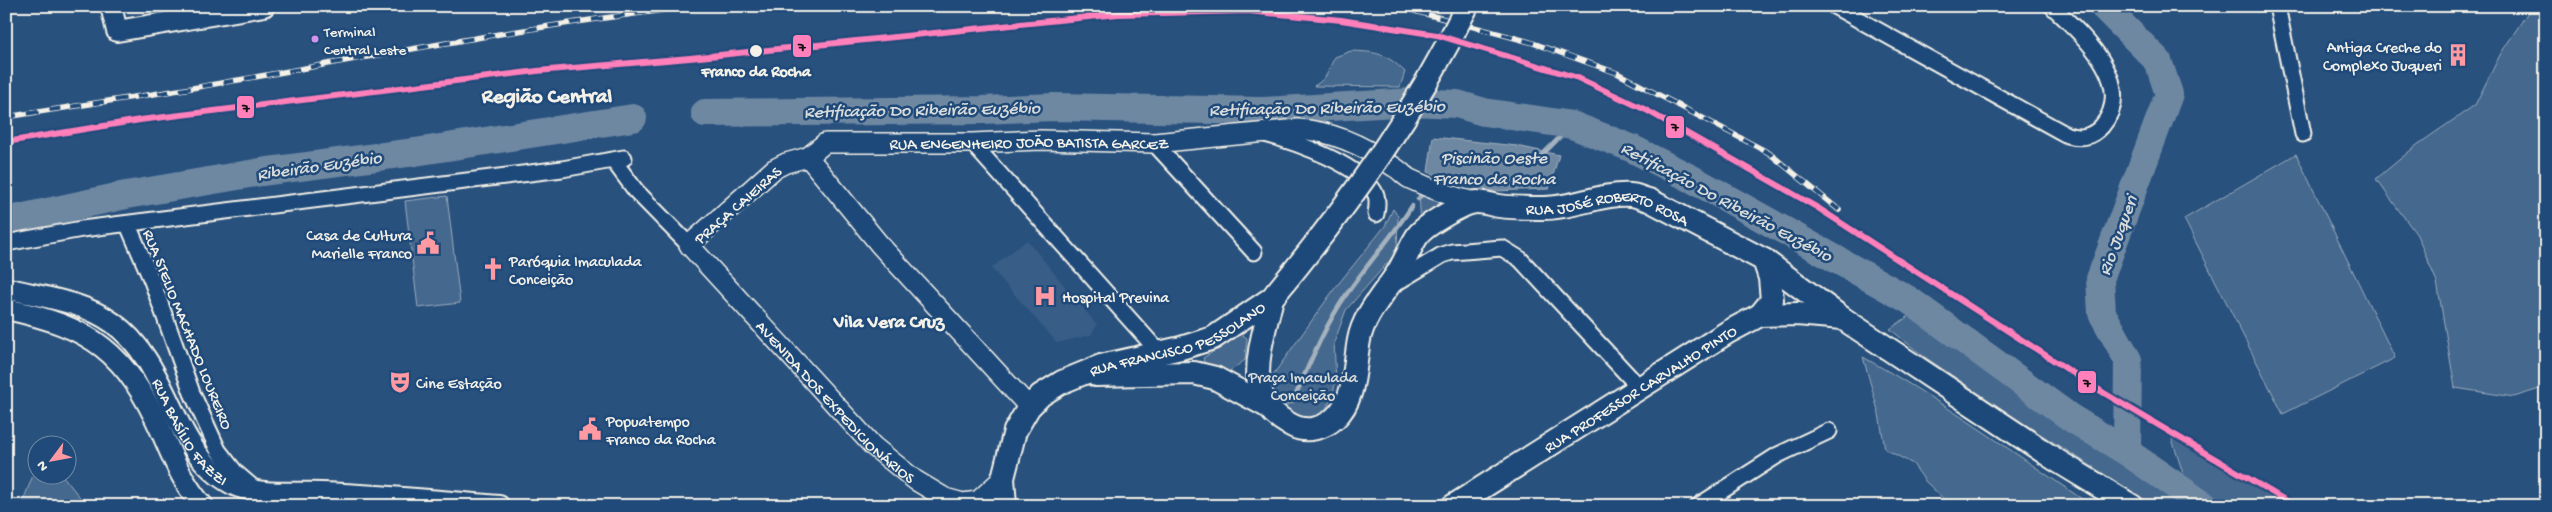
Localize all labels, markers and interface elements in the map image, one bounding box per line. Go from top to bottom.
place label: Terminal Central Leste [323,24,406,60]
marker: Terminal Central Leste [310,34,320,44]
line badge: 7 [792,34,812,58]
text: 7 [797,40,806,57]
place label: Antiga Creche do Complexo Juqueri [2323,40,2442,77]
building icon: Antiga Creche do Complexo Juqueri [2445,42,2471,68]
marker: Franco da Rocha [748,43,764,59]
place label: Franco da Rocha [700,64,812,83]
district label: Região Central [481,86,613,111]
line badge: 7 [236,95,255,119]
water label: Retificação Do Ribeirão Euzébio [1209,97,1446,122]
water label: Retificação Do Ribeirão Euzébio [804,99,1041,124]
text: 7 [241,101,250,118]
line badge: 7 [1665,115,1685,139]
text: 7 [1670,120,1679,137]
street label: RUA ENGENHEIRO JOÃO BATISTA GARCEZ [890,133,1170,156]
water label: Retificação Do Ribeirão Euzébio [1617,138,1836,268]
water label: Ribeirão Euzébio [256,148,384,187]
water label: Piscinão Oeste Franco da Rocha [1432,149,1557,191]
street label: PRAÇA CAIEIRAS [691,163,787,250]
street label: RUA JOSÉ ROBERTO ROSA [1526,189,1692,233]
water label: Rio Juqueri [2095,191,2144,279]
street label: RUA STELIO MACHADO LOUREIRO [137,228,235,433]
place label: Casa de Cultura Marielle Franco [306,228,413,265]
public building icon: Casa de Cultura Marielle Franco [415,230,441,256]
place label: Paróquia Imaculada Conceição [508,254,643,291]
church icon: Paróquia Imaculada Conceição [480,256,506,282]
hospital icon: Hospital Previna [1032,283,1058,309]
place label: Hospital Previna [1062,290,1170,309]
street label: RUA FRANCISCO PESSOLANO [1087,299,1271,383]
district label: Vila Vera Cruz [833,312,946,335]
street label: AVENIDA DOS EXPEDICIONÁRIOS [750,318,918,489]
street label: RUA PROFESSOR CARVALHO PINTO [1542,323,1741,459]
theatre icon: Cine Estação [387,369,413,395]
park label: Praça Imaculada Conceição [1247,370,1359,407]
line badge: 7 [2077,370,2097,394]
street label: RUA BASÍLIO FAZZI [146,376,230,492]
place label: Cine Estação [416,376,502,395]
text: 7 [2082,376,2091,393]
place label: Popuatempo Franco da Rocha [605,414,717,451]
public building icon: Popuatempo Franco da Rocha [577,416,603,442]
north arrow [28,434,78,484]
text: N [33,457,53,474]

